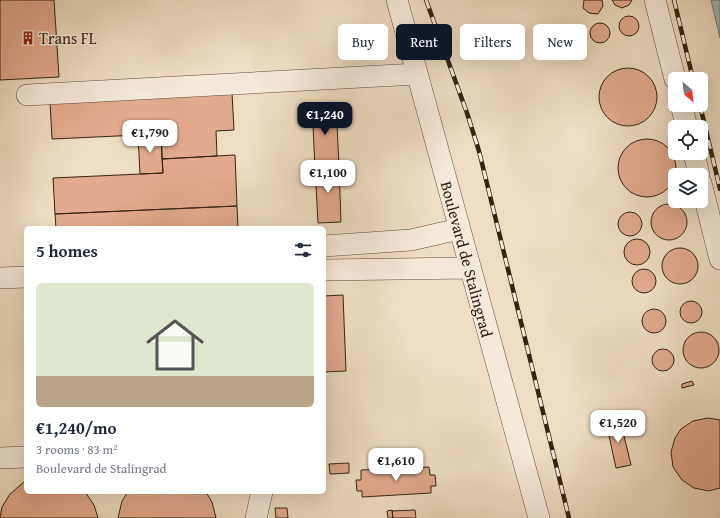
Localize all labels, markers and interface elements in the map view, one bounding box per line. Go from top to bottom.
chip: Buy [338,24,388,60]
chip: Rent [396,24,452,60]
chip: Filters [460,24,525,60]
chip: New [533,24,587,60]
place label: Trans FL [39,26,97,50]
building icon: Trans FL [20,30,36,46]
north arrow [668,72,708,112]
map controls [668,72,708,208]
pin: €1,240 [292,102,358,136]
text: €1,240 [306,105,344,124]
pin: €1,790 [117,120,183,154]
button: locate [668,120,708,160]
text: €1,790 [131,123,169,142]
pin: €1,100 [295,160,361,194]
text: €1,100 [309,163,347,182]
button: layers [668,168,708,208]
street label: Boulevard de Stalingrad [435,178,500,340]
text: 5 homes [36,238,98,263]
icon: filters [292,239,314,261]
icon: home [139,309,211,381]
pin: €1,520 [585,410,651,444]
text: €1,520 [599,413,637,432]
text: €1,240/mo [36,415,117,440]
text: 3 rooms · 83 m² [36,440,118,459]
pin: €1,610 [363,448,429,482]
text: €1,610 [377,451,415,470]
text: Boulevard de Stalingrad [36,459,167,478]

